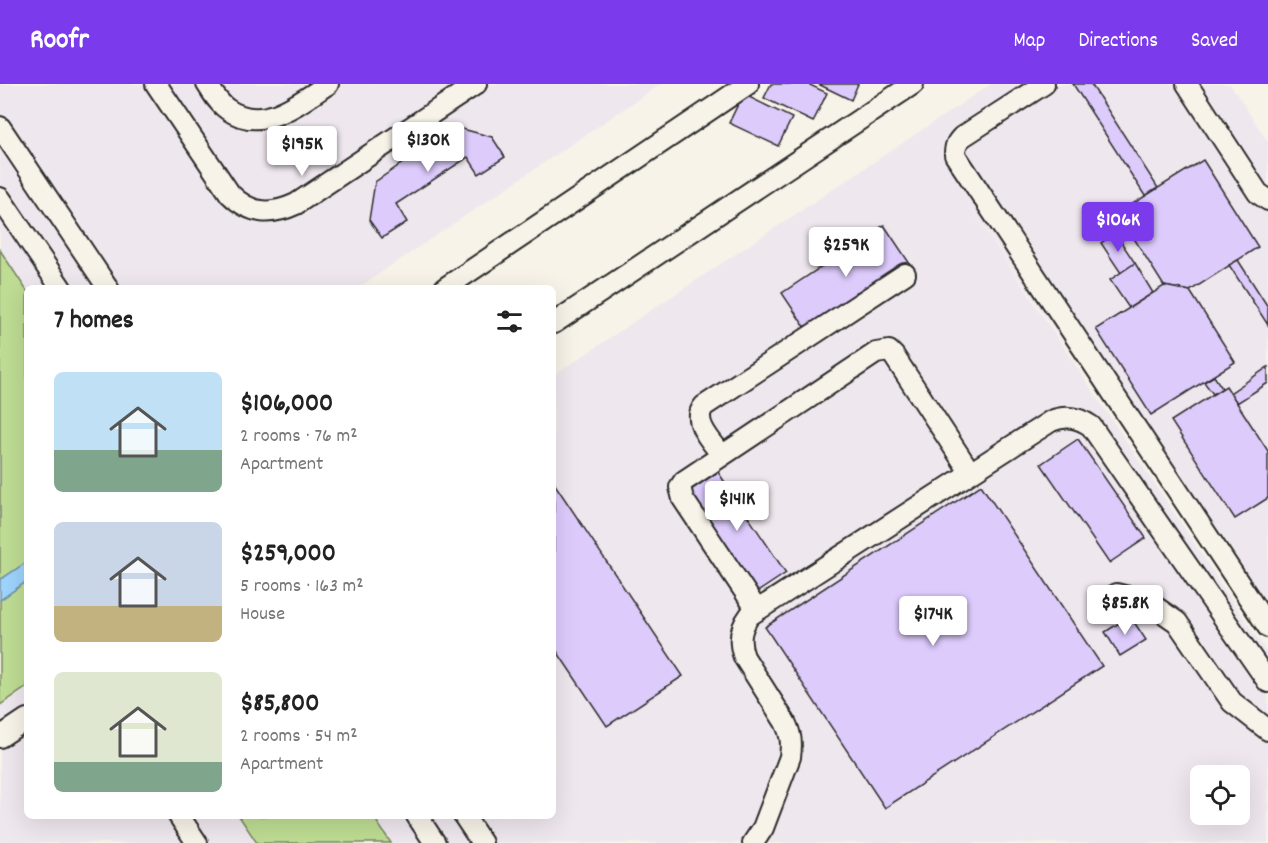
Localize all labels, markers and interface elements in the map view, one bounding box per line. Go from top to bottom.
text: Roofr [30,22,89,62]
text: Map [1014,27,1045,57]
text: Directions [1078,27,1158,57]
text: Saved [1191,27,1238,57]
pin: $130K [386,122,470,173]
pin: $195K [260,126,344,177]
text: $130K [406,127,450,155]
text: $195K [281,131,323,159]
pin: $106K [1076,202,1160,253]
text: $106K [1096,207,1140,235]
pin: $259K [804,227,888,278]
text: $259K [823,232,869,260]
text: 7 homes [54,303,134,340]
icon: filters [493,305,526,338]
text: $106,000 [240,386,333,423]
icon: home [102,396,174,468]
text: 2 rooms · 76 m² [240,423,358,451]
text: Apartment [240,451,323,479]
pin: $141K [695,481,779,532]
text: $141K [719,486,755,514]
text: $259,000 [240,536,336,573]
icon: home [102,546,174,618]
text: 5 rooms · 163 m² [240,573,364,601]
pin: $85.8K [1076,585,1174,636]
text: $85.8K [1101,590,1149,618]
pin: $174K [891,596,975,647]
text: House [240,601,285,629]
text: $174K [913,601,953,629]
text: $85,800 [240,686,319,723]
icon: home [102,696,174,768]
text: 2 rooms · 54 m² [240,723,358,751]
text: Apartment [240,751,323,779]
map controls [1190,765,1250,825]
button: locate [1190,765,1250,825]

